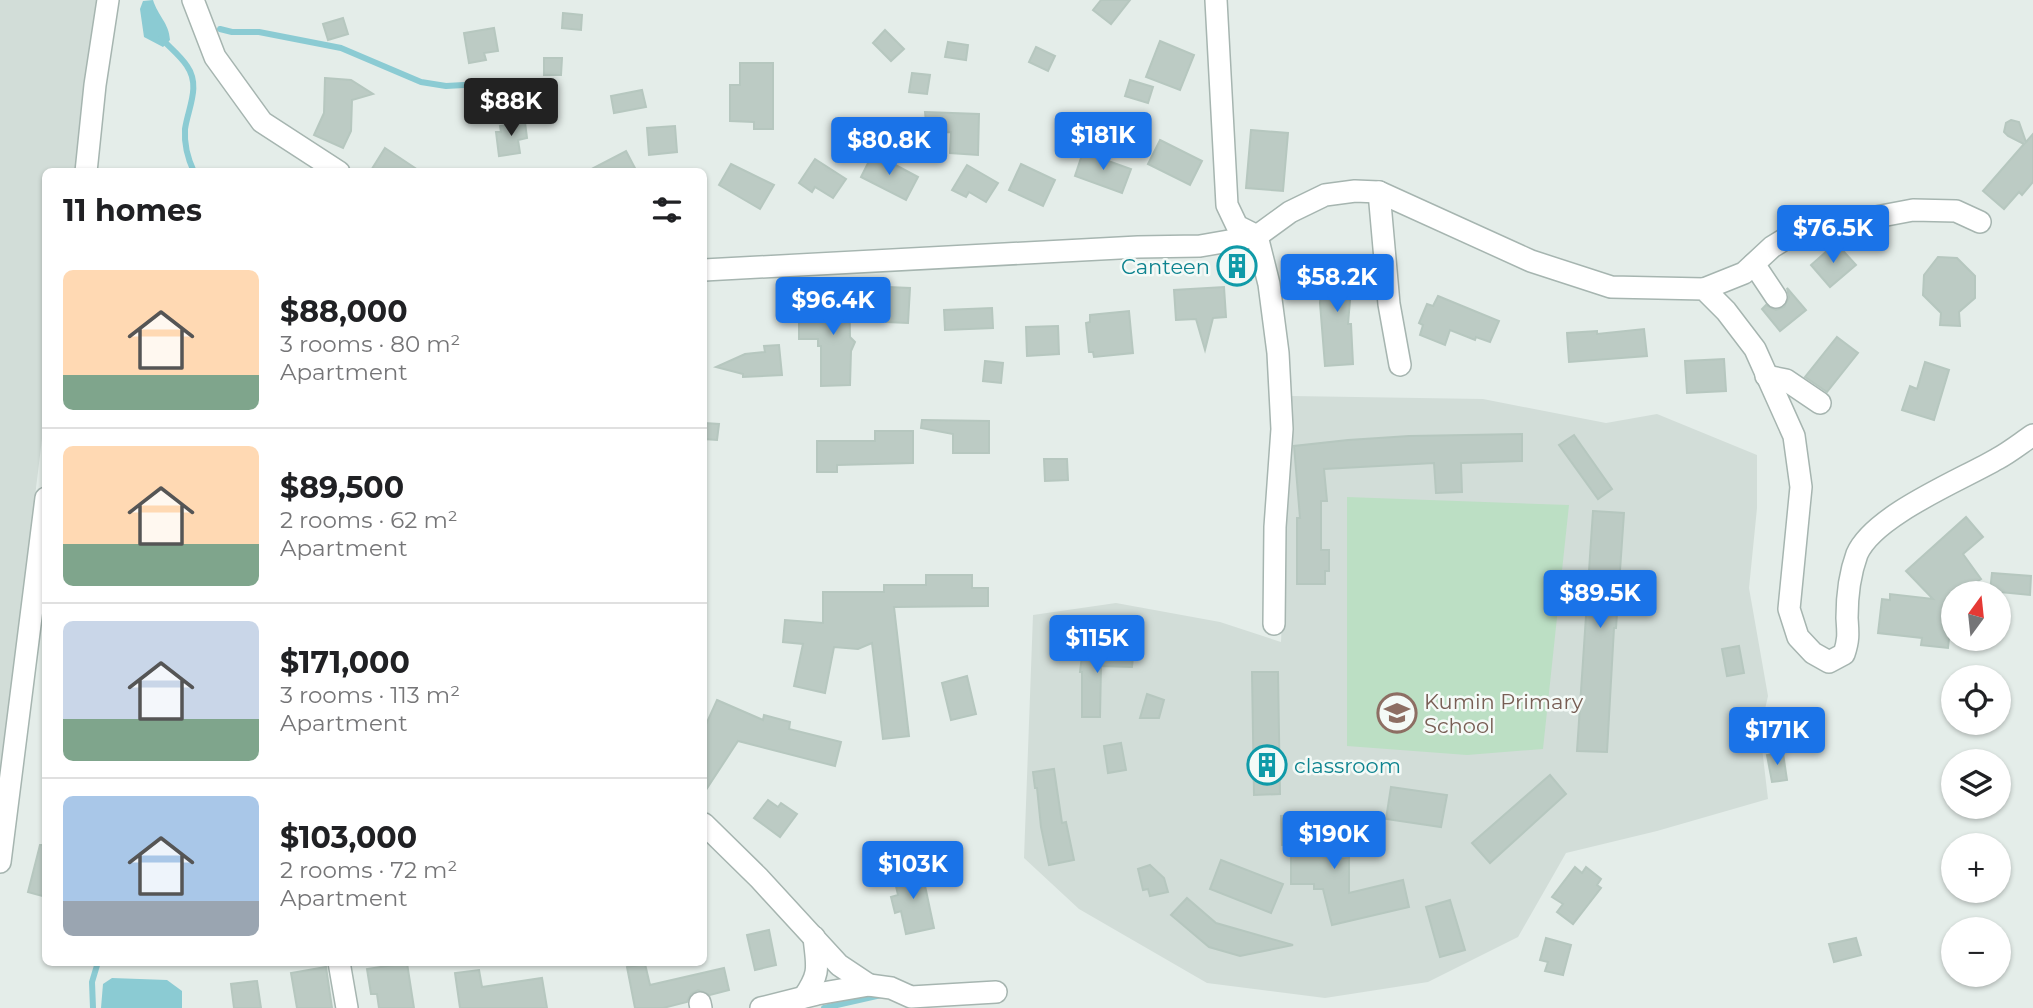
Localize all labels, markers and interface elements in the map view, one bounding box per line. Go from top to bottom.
pin: $88K [470,78,552,138]
text: $88K [480,87,542,115]
pin: $181K [1054,113,1152,172]
pin: $80.8K [832,118,946,177]
text: $181K [1071,121,1135,149]
text: $80.8K [847,126,931,154]
icon: filters [648,191,686,229]
text: 11 homes [63,192,202,229]
pin: $76.5K [1776,205,1890,265]
text: $76.5K [1793,214,1873,242]
building icon: Canteen [1216,245,1258,287]
place label: Canteen [1121,254,1210,279]
pin: $58.2K [1280,254,1394,314]
text: $58.2K [1297,263,1377,291]
pin: $96.4K [776,278,890,337]
text: $96.4K [792,286,874,314]
text: $88,000 [280,293,408,330]
icon: home [119,298,203,382]
text: 3 rooms · 80 m² [280,330,460,358]
text: Apartment [280,358,408,386]
text: $89,500 [280,469,404,506]
icon: home [119,474,203,558]
text: 2 rooms · 62 m² [280,506,458,534]
text: Apartment [280,534,408,562]
pin: $89.5K [1543,570,1657,630]
text: $89.5K [1560,579,1640,607]
north arrow [1941,581,2011,651]
map controls [1941,581,2011,987]
pin: $115K [1048,616,1146,675]
text: $115K [1065,624,1129,652]
text: $171,000 [280,644,410,681]
icon: home [119,649,203,733]
button: locate [1941,665,2011,735]
text: 3 rooms · 113 m² [280,681,460,709]
place label: Kumin Primary School [1424,689,1584,738]
school or university icon: Kumin Primary School [1376,692,1418,734]
pin: $171K [1728,708,1826,767]
text: Apartment [280,709,408,737]
text: $171K [1745,716,1809,744]
building icon: classroom [1246,744,1288,786]
button: layers [1941,749,2011,819]
place label: classroom [1294,753,1401,778]
pin: $190K [1285,812,1383,871]
text: $103,000 [280,819,417,856]
text: $190K [1299,820,1369,848]
icon: home [119,824,203,908]
button: + [1941,833,2011,903]
pin: $103K [864,842,962,901]
text: $103K [878,850,948,878]
text: 2 rooms · 72 m² [280,856,457,884]
text: Apartment [280,884,408,912]
button: − [1941,917,2011,987]

